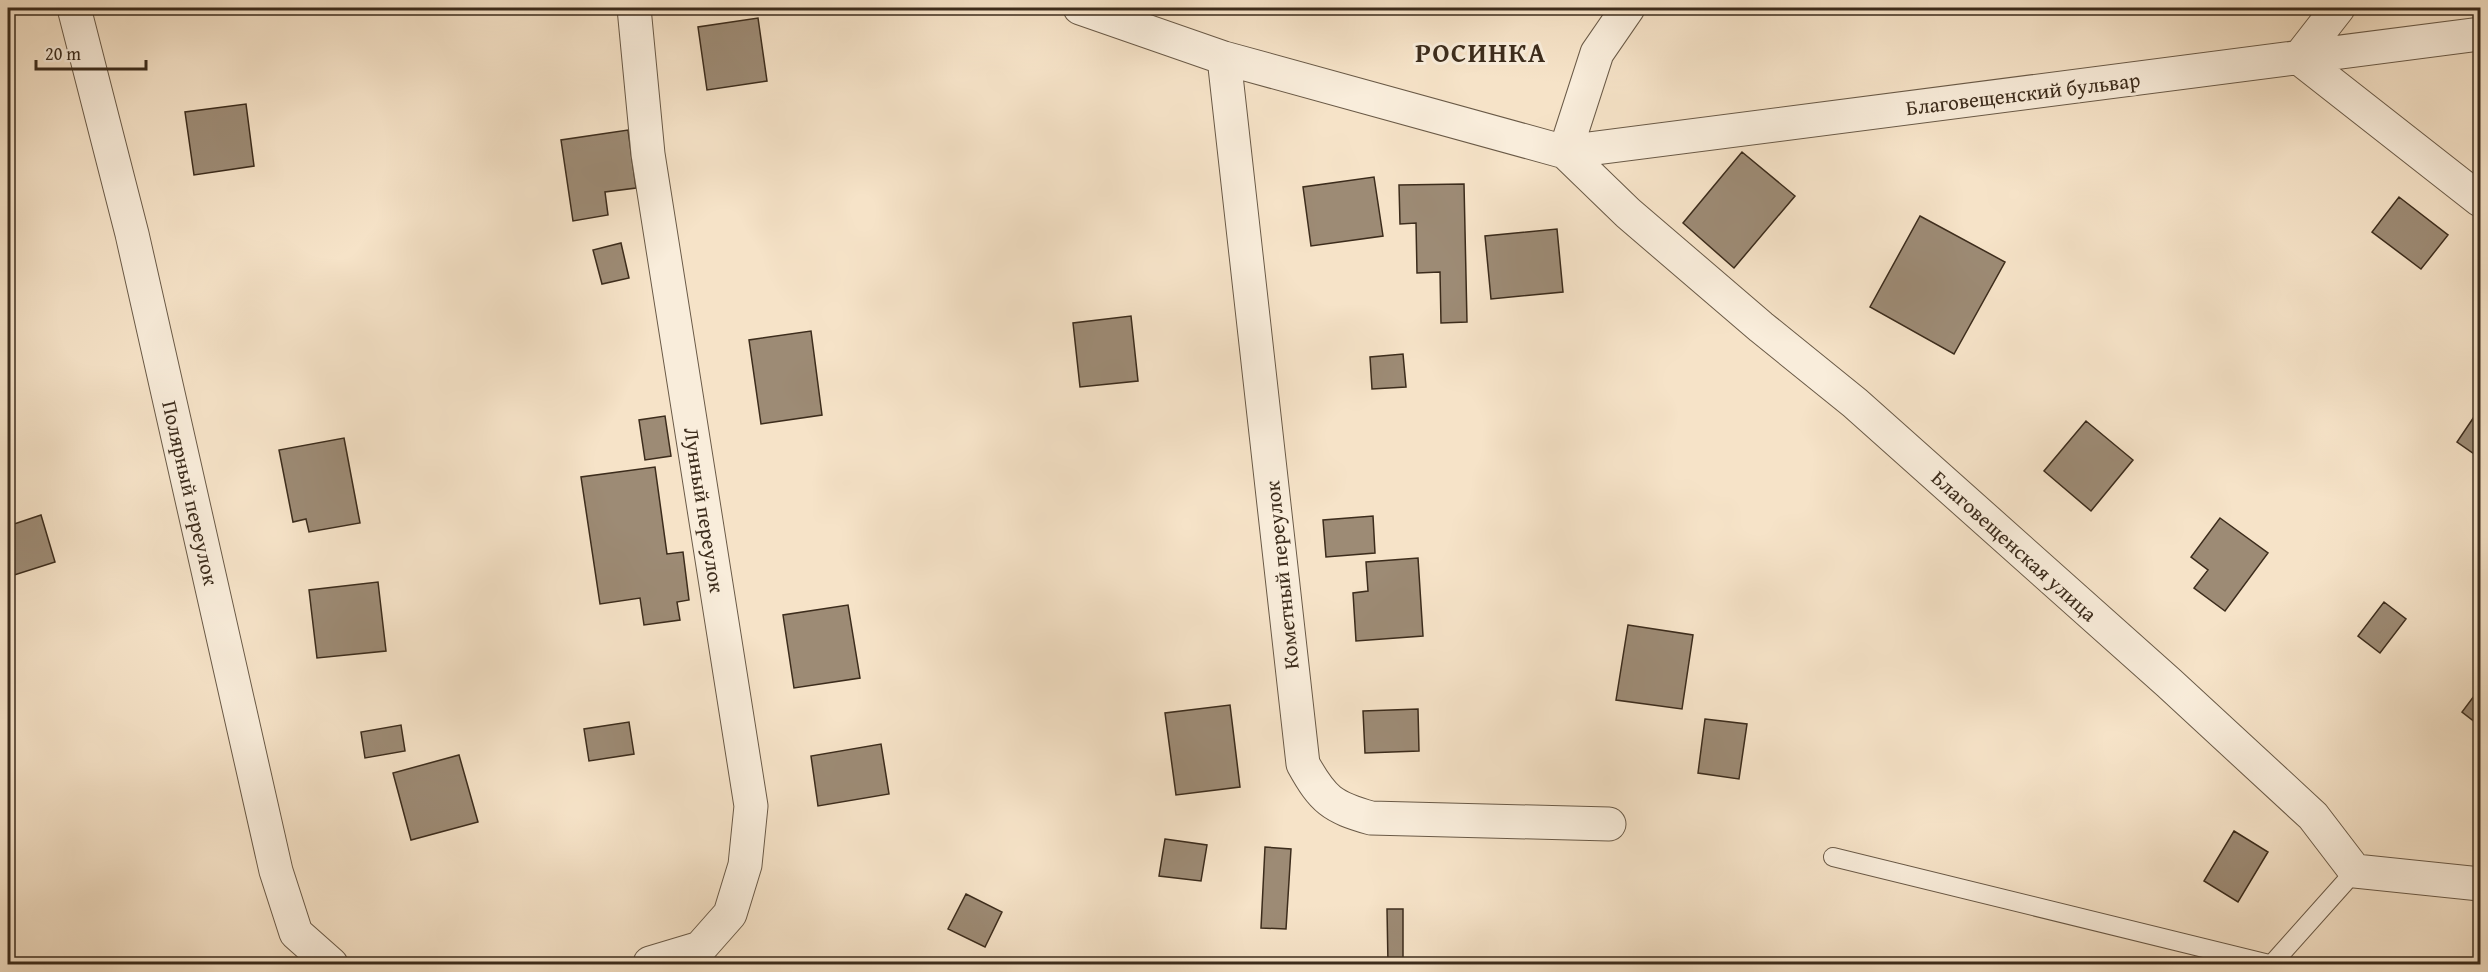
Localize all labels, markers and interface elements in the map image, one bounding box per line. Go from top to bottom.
district label: РОСИНКА [1415,32,1547,72]
scale bar [36,33,146,71]
text: 20 m [45,40,81,67]
street label: Благовещенский бульвар [1904,64,2142,123]
street label: Полярный переулок [154,398,227,588]
street label: Лунный переулок [676,425,733,595]
street label: Благовещенская улица [1925,463,2104,629]
street label: Кометный переулок [1256,479,1307,671]

